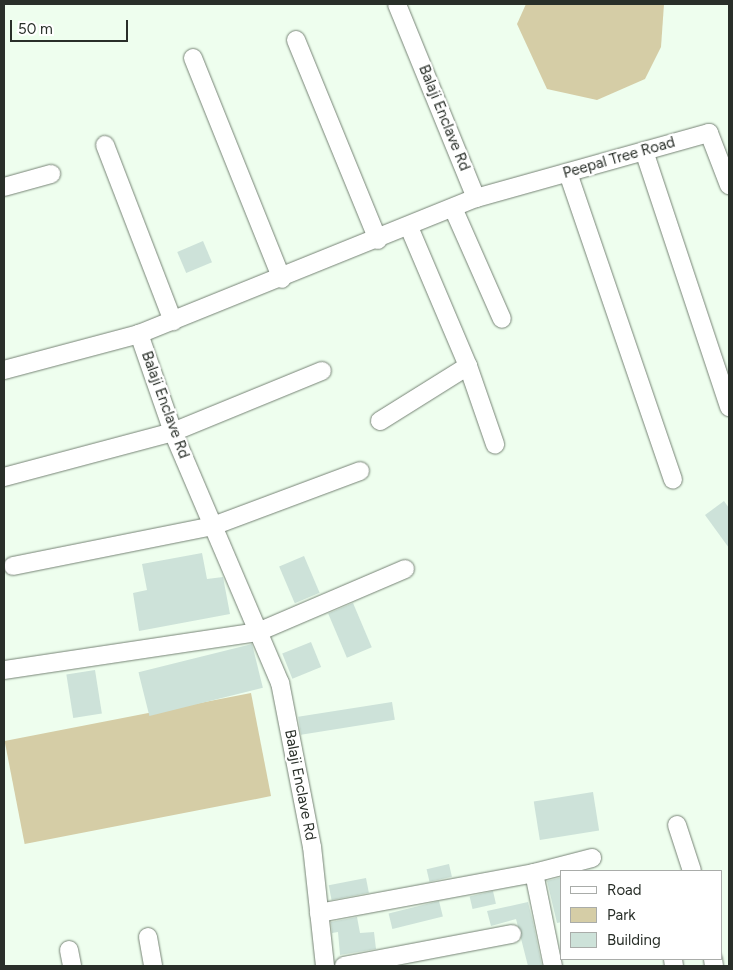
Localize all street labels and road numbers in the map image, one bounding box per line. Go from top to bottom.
street label: Balaji Enclave Rd [415,62,473,174]
street label: Peepal Tree Road [561,133,677,183]
street label: Balaji Enclave Rd [137,349,193,461]
street label: Balaji Enclave Rd [280,728,320,842]

